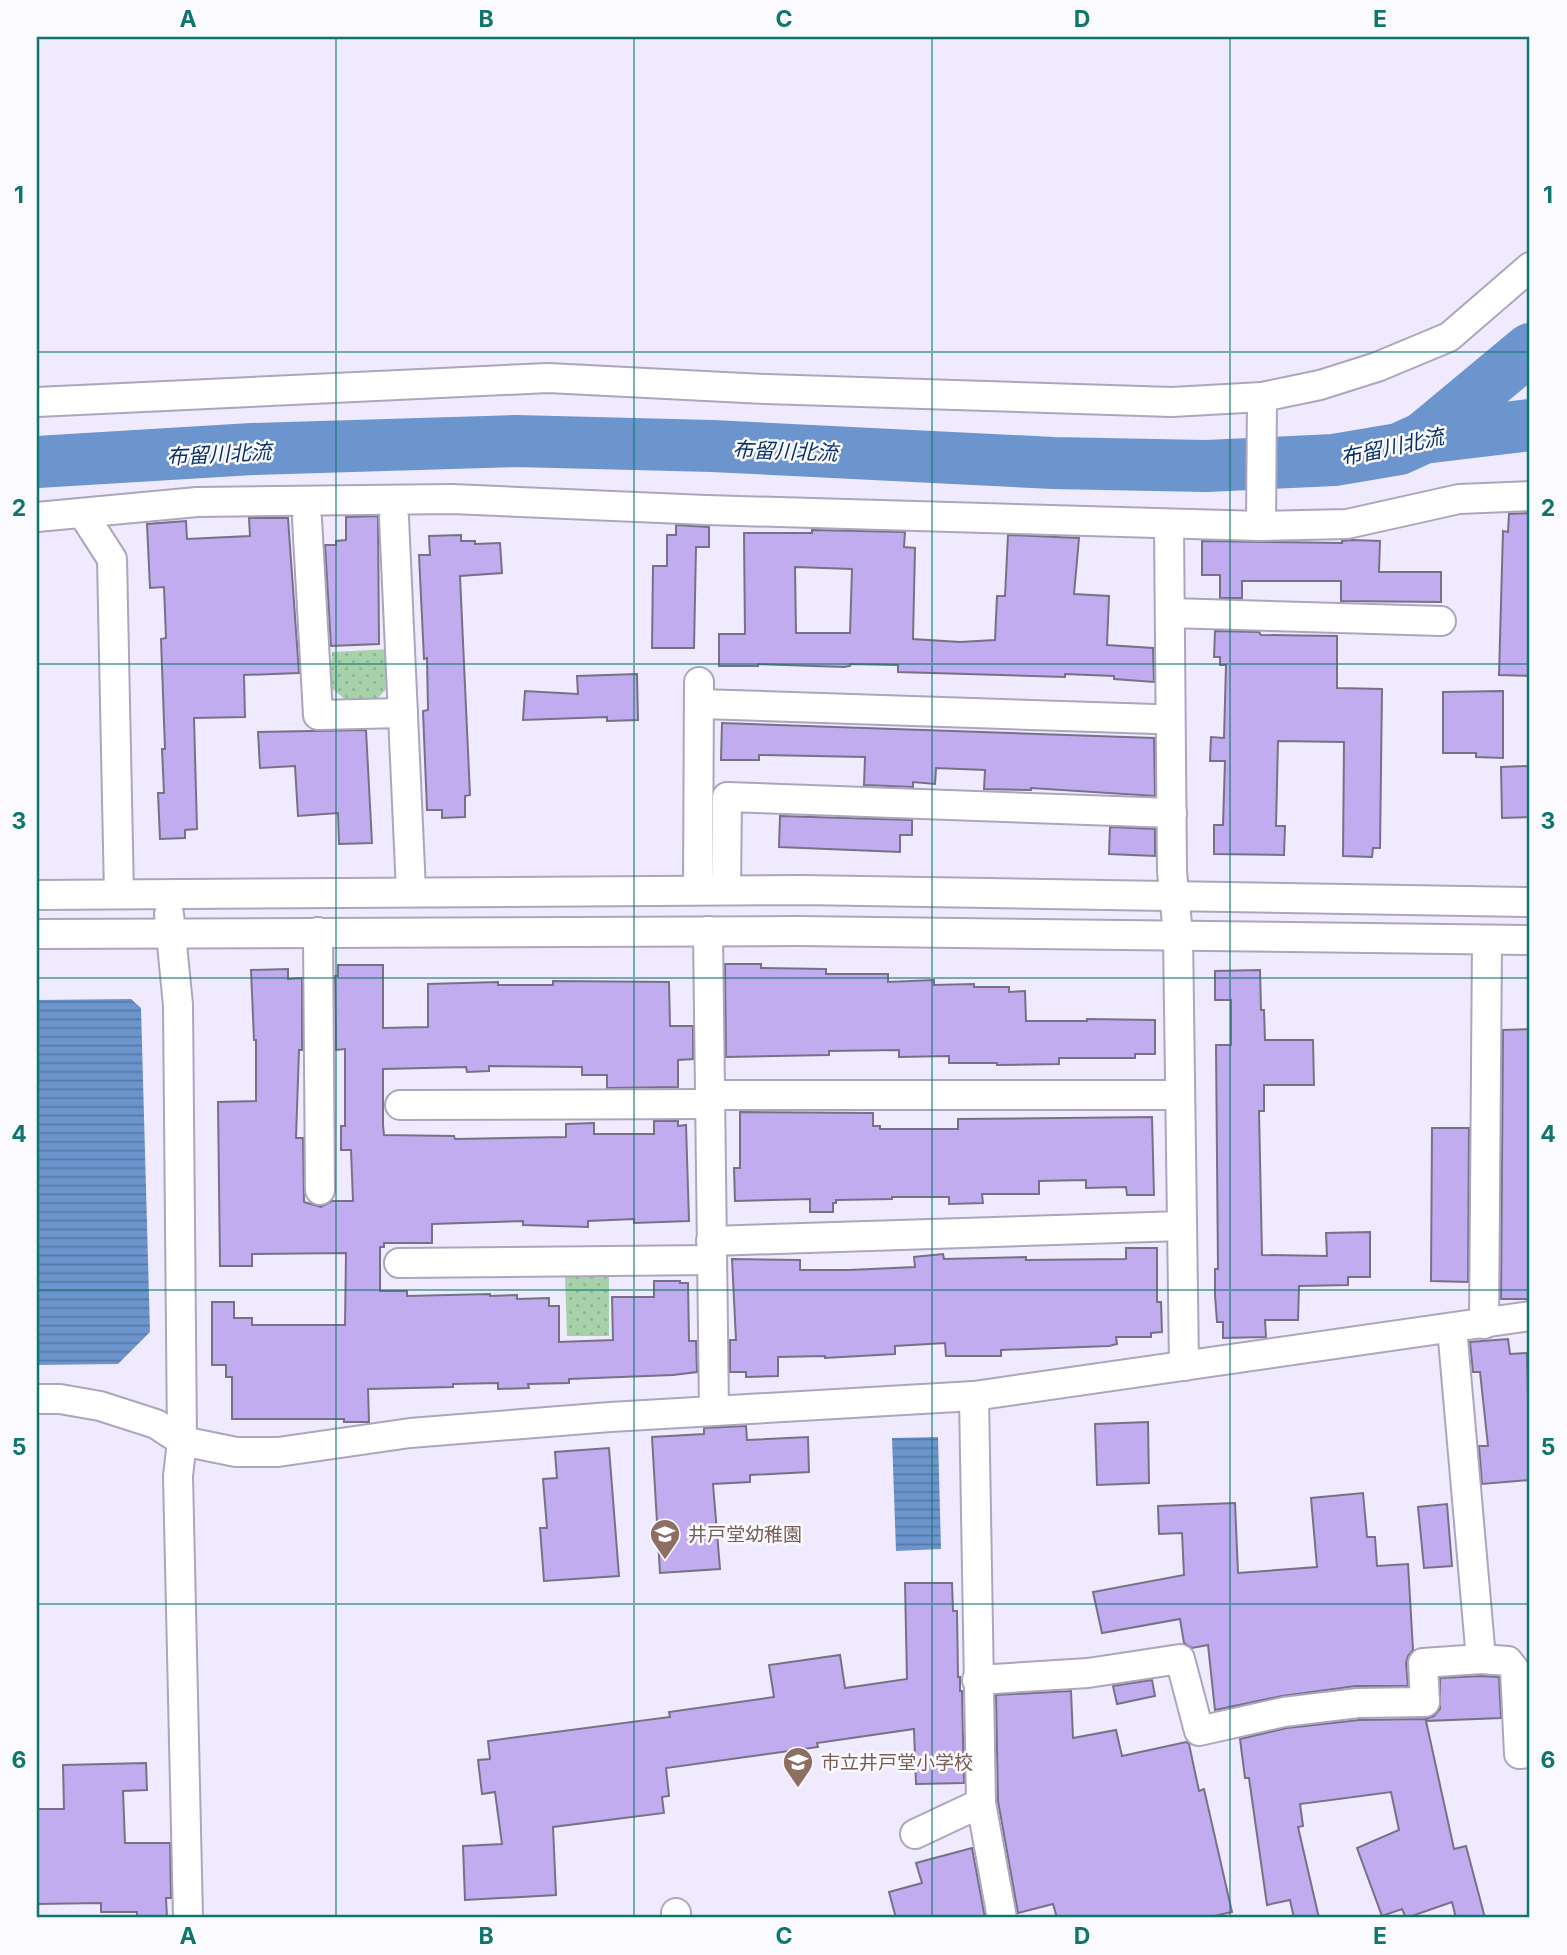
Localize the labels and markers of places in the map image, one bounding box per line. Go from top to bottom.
school or university icon: 井戸堂幼稚園 [648,1517,682,1561]
place label: 井戸堂幼稚園 [688,1523,802,1546]
school or university icon: 市立井戸堂小学校 [781,1745,815,1789]
place label: 市立井戸堂小学校 [821,1751,973,1774]

